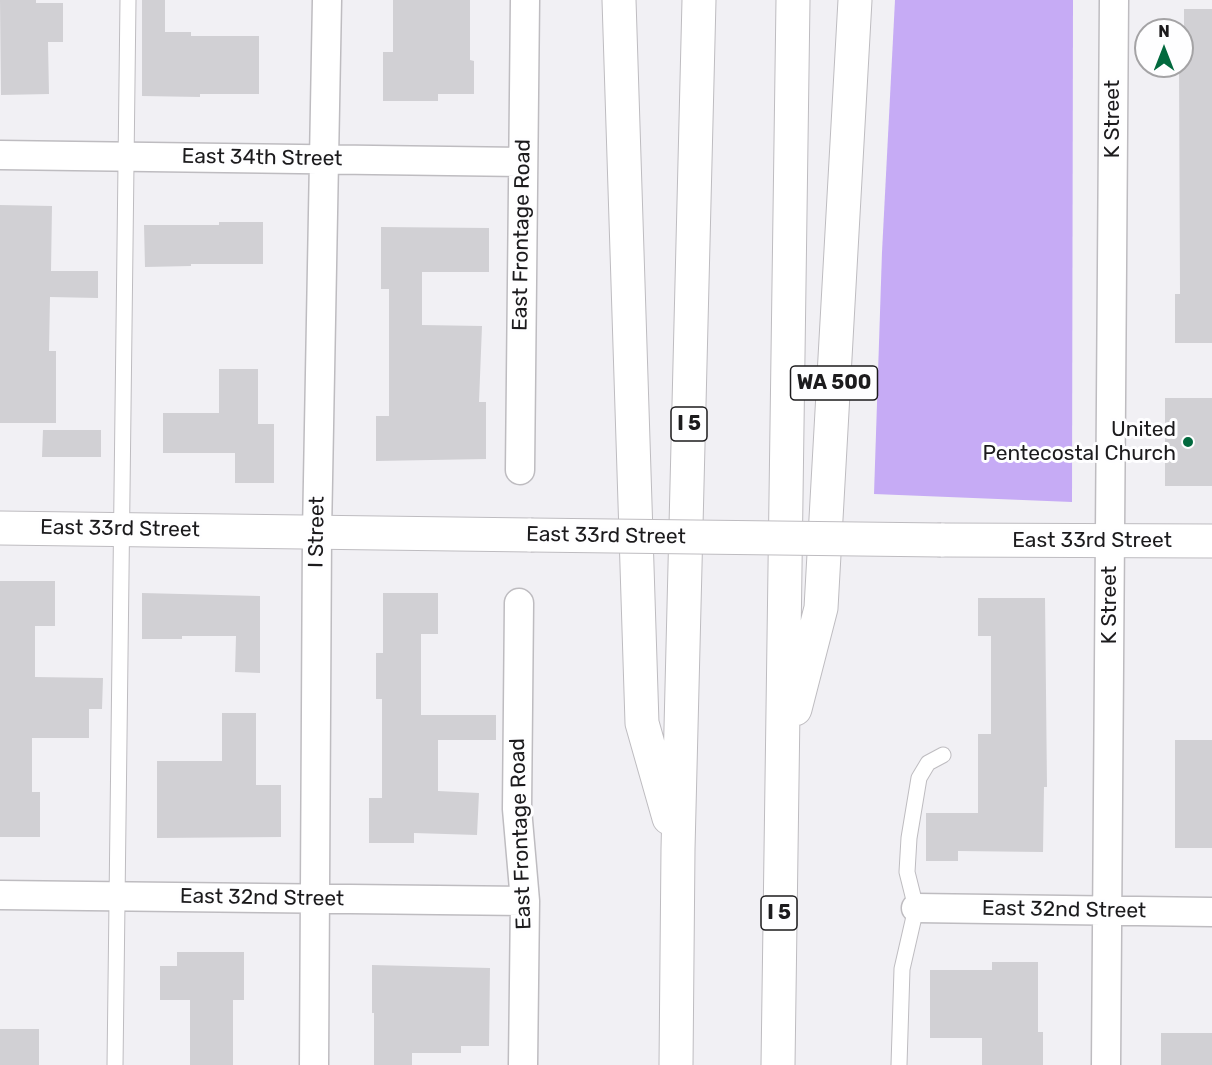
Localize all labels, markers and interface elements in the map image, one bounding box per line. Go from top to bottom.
north arrow [1134,18,1194,78]
text: N [1158,22,1170,41]
street label: K Street [1100,80,1126,158]
street label: East Frontage Road [508,139,536,331]
street label: East 34th Street [181,144,343,172]
road number: WA 500 [790,366,878,400]
road number: I 5 [671,407,707,441]
place label: United Pentecostal Church [982,417,1176,467]
marker: United Pentecostal Church [1181,435,1195,449]
street label: I Street [304,496,330,568]
street label: East 33rd Street [40,515,200,543]
street label: East 33rd Street [526,522,686,550]
street label: East 33rd Street [1012,528,1172,554]
street label: K Street [1097,566,1123,644]
street label: East Frontage Road [505,738,537,930]
street label: East 32nd Street [180,884,344,912]
road number: I 5 [761,896,797,930]
street label: East 32nd Street [982,896,1146,924]

